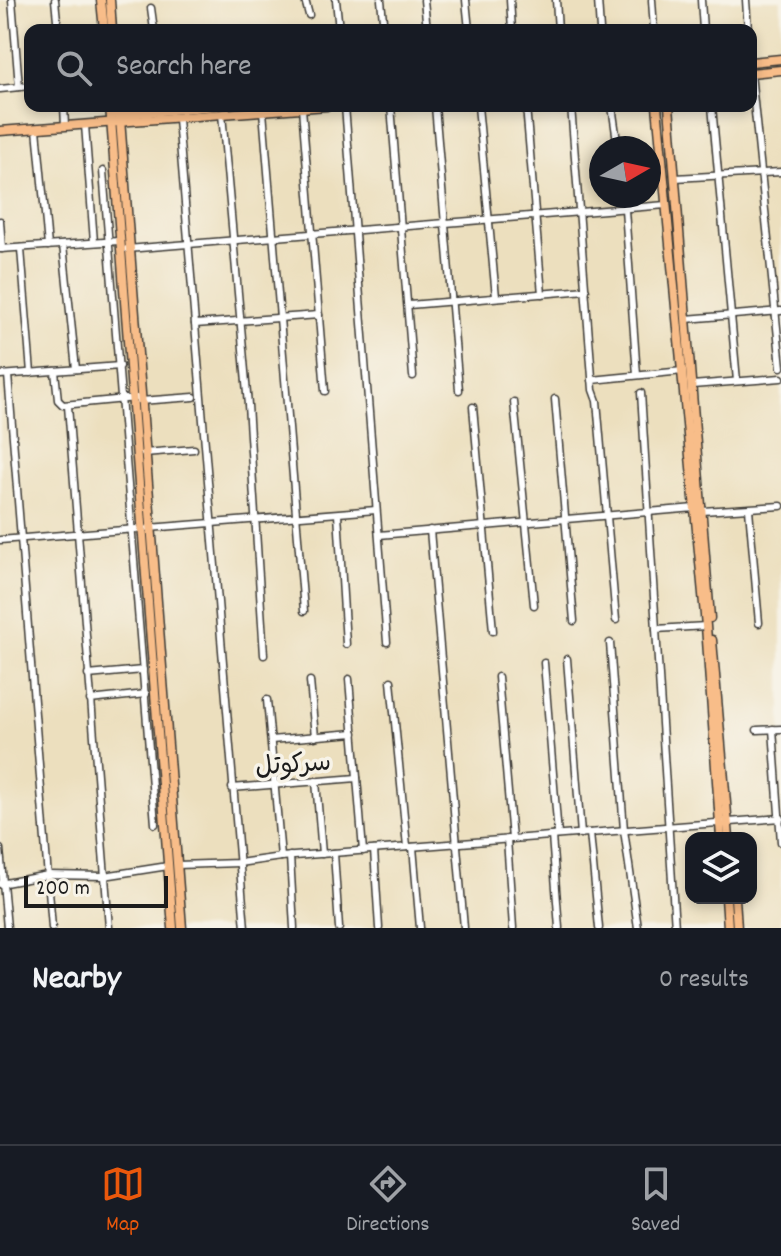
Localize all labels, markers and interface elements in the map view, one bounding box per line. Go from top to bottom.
search box [24,24,757,112]
icon: search [52,46,96,90]
text: Search here [116,47,252,90]
north arrow [589,136,661,208]
street label: سرکوتل [254,745,332,788]
map controls [685,832,757,904]
button: layers [685,832,757,904]
scale bar [24,872,168,908]
text: 200 m [36,874,90,905]
text: Nearby [32,956,121,1005]
text: 0 results [659,962,749,999]
tab: Map [101,1162,145,1241]
tab: Directions [346,1162,430,1241]
tab: Saved [631,1162,680,1241]

